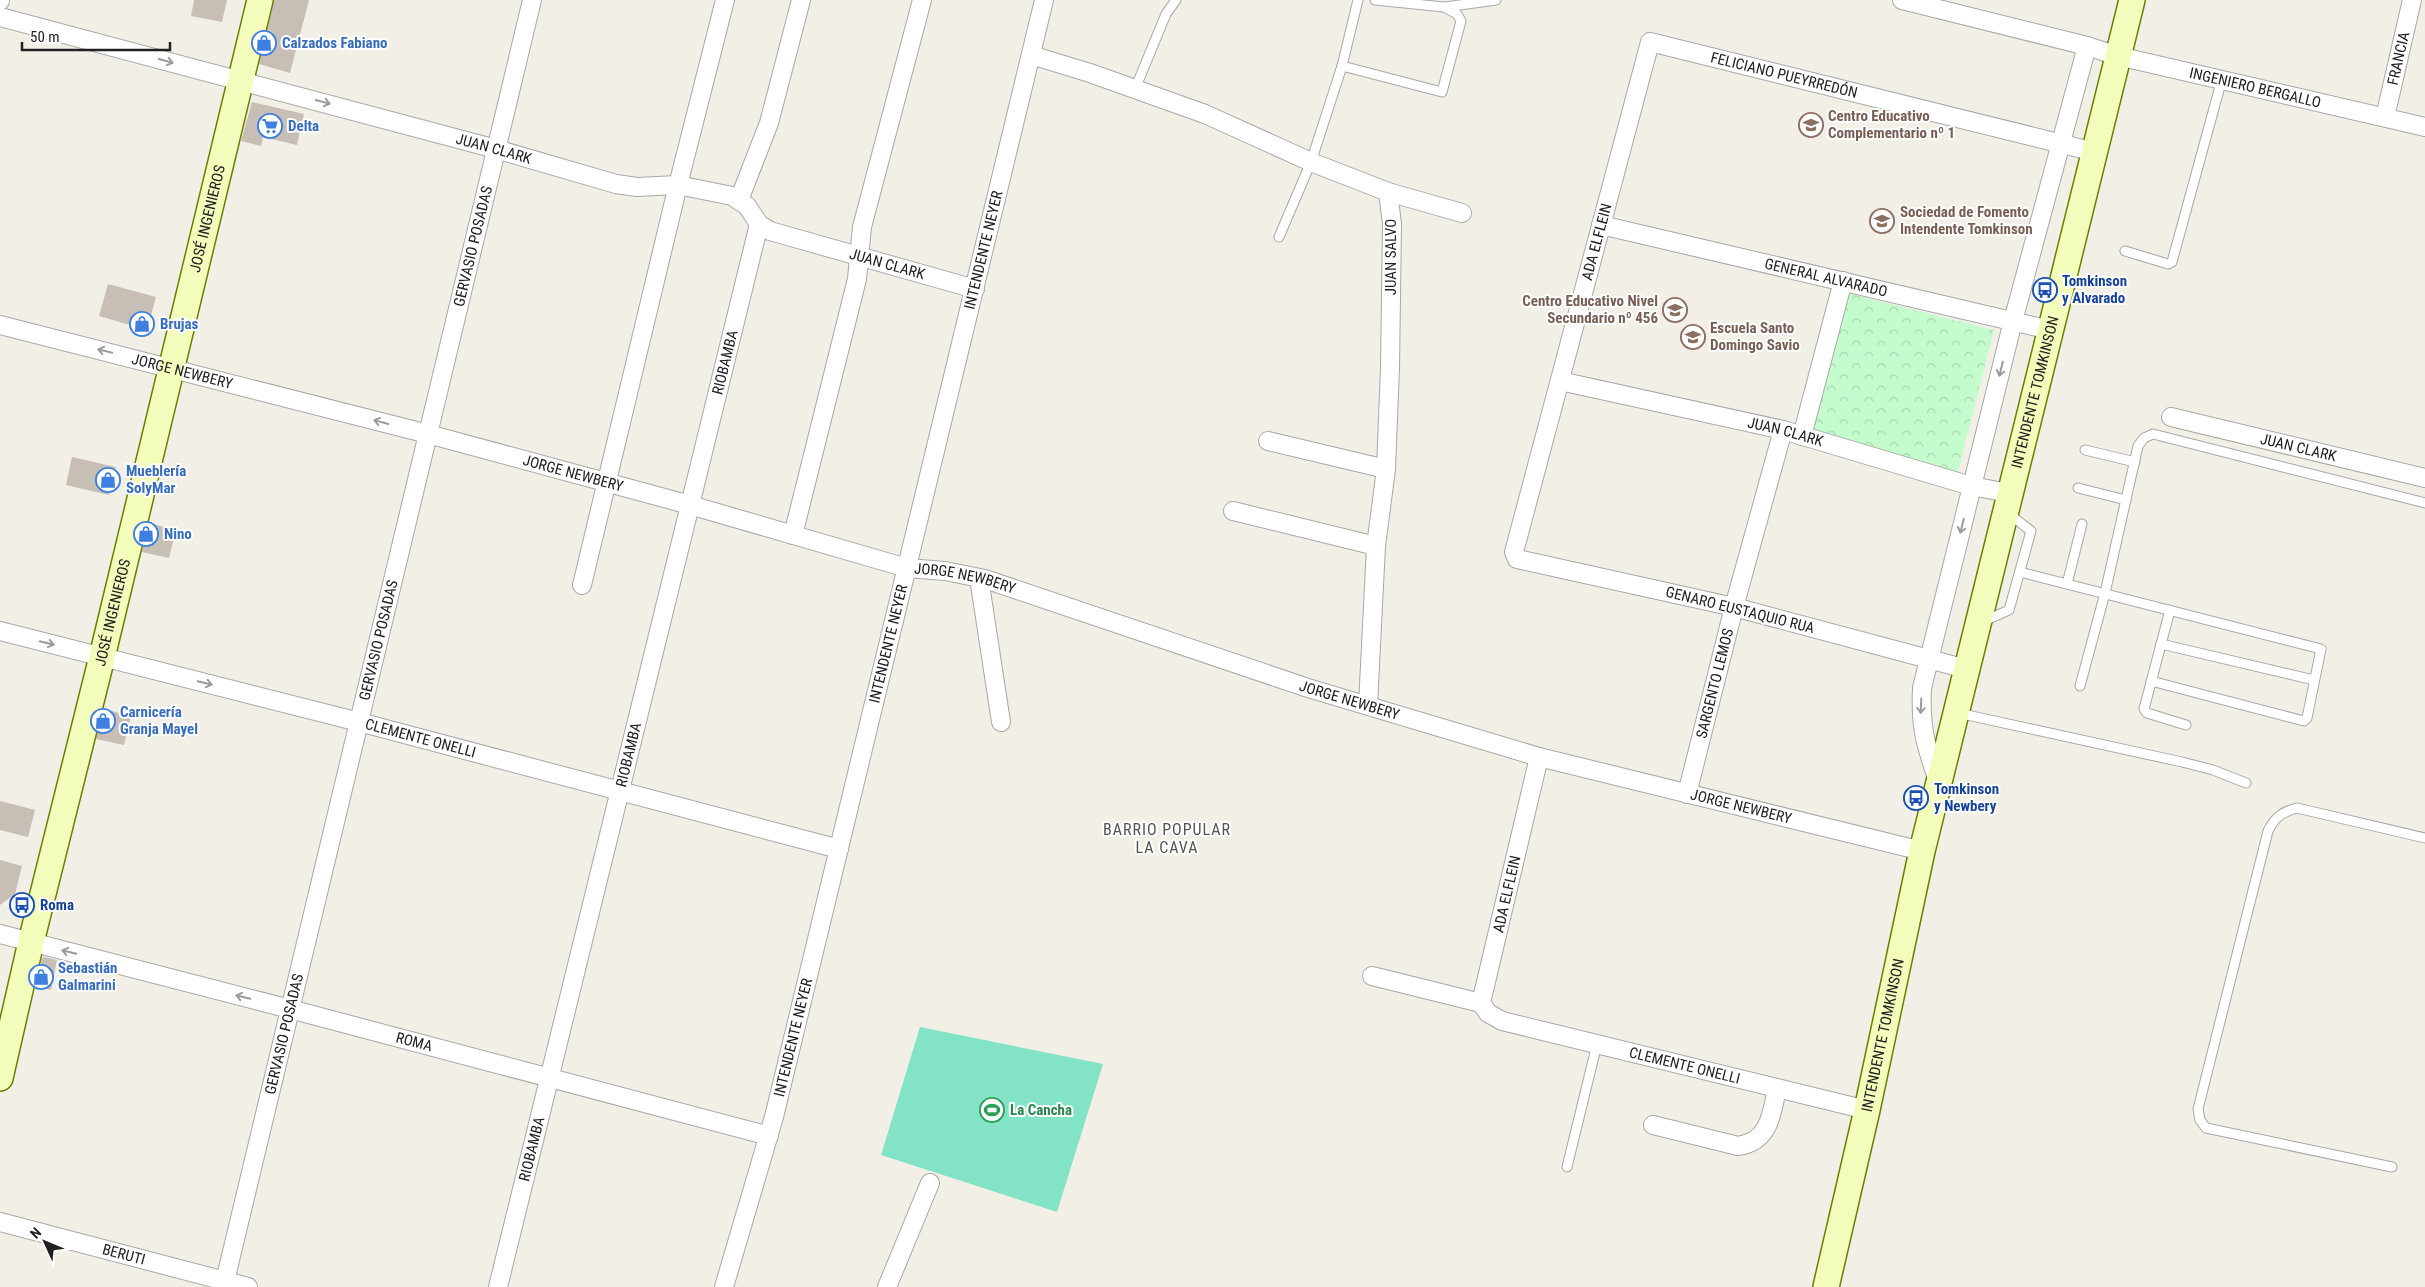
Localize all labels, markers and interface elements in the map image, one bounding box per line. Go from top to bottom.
scale bar [22,20,170,52]
text: 50 m [30,28,60,46]
shop icon: Calzados Fabiano [251,30,277,56]
street label: FRANCIA [2384,30,2413,87]
place label: Calzados Fabiano [282,34,388,52]
street label: FELICIANO PUEYRREDÓN [1709,48,1860,102]
one-way arrow [157,56,173,66]
street label: INGENIERO BERGALLO [2188,64,2323,112]
one-way arrow [314,98,330,107]
place label: Centro Educativo Complementario nº 1 [1828,107,1955,142]
school or university icon: Centro Educativo Complementario nº 1 [1798,112,1824,138]
supermarket icon: Delta [257,113,283,139]
place label: Delta [288,117,319,135]
street label: JUAN CLARK [454,130,534,168]
street label: JOSÉ INGENIEROS [186,163,229,274]
street label: GERVASIO POSADAS [450,184,496,308]
street label: INTENDENTE NEYER [961,189,1007,311]
street label: ADA ELFLEIN [1578,202,1616,282]
place label: Sociedad de Fomento Intendente Tomkinson [1900,203,2033,238]
school or university icon: Sociedad de Fomento Intendente Tomkinson [1869,208,1895,234]
street label: JUAN SALVO [1382,219,1400,295]
street label: JUAN CLARK [847,245,928,284]
street label: GENERAL ALVARADO [1763,255,1889,301]
place label: Tomkinson y Alvarado [2062,272,2127,307]
bus stop icon: Tomkinson y Alvarado [2032,277,2058,303]
place label: Centro Educativo Nivel Secundario nº 456 [1522,292,1658,327]
school or university icon: Centro Educativo Nivel Secundario nº 456 [1662,297,1688,323]
shop icon: Brujas [129,311,155,337]
street label: INTENDENTE TOMKINSON [2008,314,2063,470]
place label: Brujas [160,315,199,333]
place label: Escuela Santo Domingo Savio [1710,319,1800,354]
school or university icon: Escuela Santo Domingo Savio [1680,324,1706,350]
street label: RIOBAMBA [708,328,742,397]
one-way arrow [97,346,113,355]
street label: JORGE NEWBERY [130,350,235,393]
one-way arrow [1996,360,2005,376]
street label: JUAN CLARK [1746,413,1826,451]
one-way arrow [373,417,389,426]
street label: JUAN CLARK [2259,430,2339,466]
street label: JORGE NEWBERY [521,451,625,496]
place label: Mueblería SolyMar [126,462,186,497]
shop icon: Mueblería SolyMar [95,467,121,493]
one-way arrow [1956,518,1966,534]
shop icon: Nino [133,521,159,547]
place label: Nino [164,525,192,543]
street label: JOSÉ INGENIEROS [91,557,134,668]
street label: JORGE NEWBERY [913,560,1018,598]
street label: GERVASIO POSADAS [355,578,402,702]
street label: INTENDENTE NEYER [865,583,911,705]
street label: GENARO EUSTAQUIO RUA [1664,583,1817,637]
street label: SARGENTO LEMOS [1692,626,1737,740]
one-way arrow [39,639,55,648]
street label: JORGE NEWBERY [1297,677,1402,724]
one-way arrow [196,679,212,688]
one-way arrow [1916,698,1926,714]
place label: Carnicería Granja Mayel [120,703,198,738]
shop icon: Carnicería Granja Mayel [90,708,116,734]
street label: CLEMENTE ONELLI [363,715,478,762]
street label: RIOBAMBA [612,720,645,789]
place label: Tomkinson y Newbery [1934,780,1999,815]
bus stop icon: Tomkinson y Newbery [1903,785,1929,811]
street label: JORGE NEWBERY [1689,786,1794,828]
district label: BARRIO POPULAR LA CAVA [1103,820,1231,857]
street label: ADA ELFLEIN [1489,854,1525,934]
bus stop icon: Roma [9,892,35,918]
place label: Roma [40,896,74,914]
one-way arrow [61,947,77,956]
street label: INTENDENTE TOMKINSON [1858,957,1908,1114]
place label: Sebastián Galmarini [58,959,117,994]
shop icon: Sebastián Galmarini [28,964,54,990]
street label: GERVASIO POSADAS [261,972,307,1096]
street label: INTENDENTE NEYER [770,976,816,1099]
one-way arrow [236,991,252,1001]
street label: ROMA [394,1028,435,1055]
street label: CLEMENTE ONELLI [1627,1043,1742,1088]
sports icon: La Cancha [979,1097,1005,1123]
place label: La Cancha [1010,1101,1072,1119]
street label: RIOBAMBA [515,1115,549,1183]
north arrow [20,1217,70,1267]
text: N [27,1224,44,1242]
street label: BERUTI [100,1240,147,1269]

